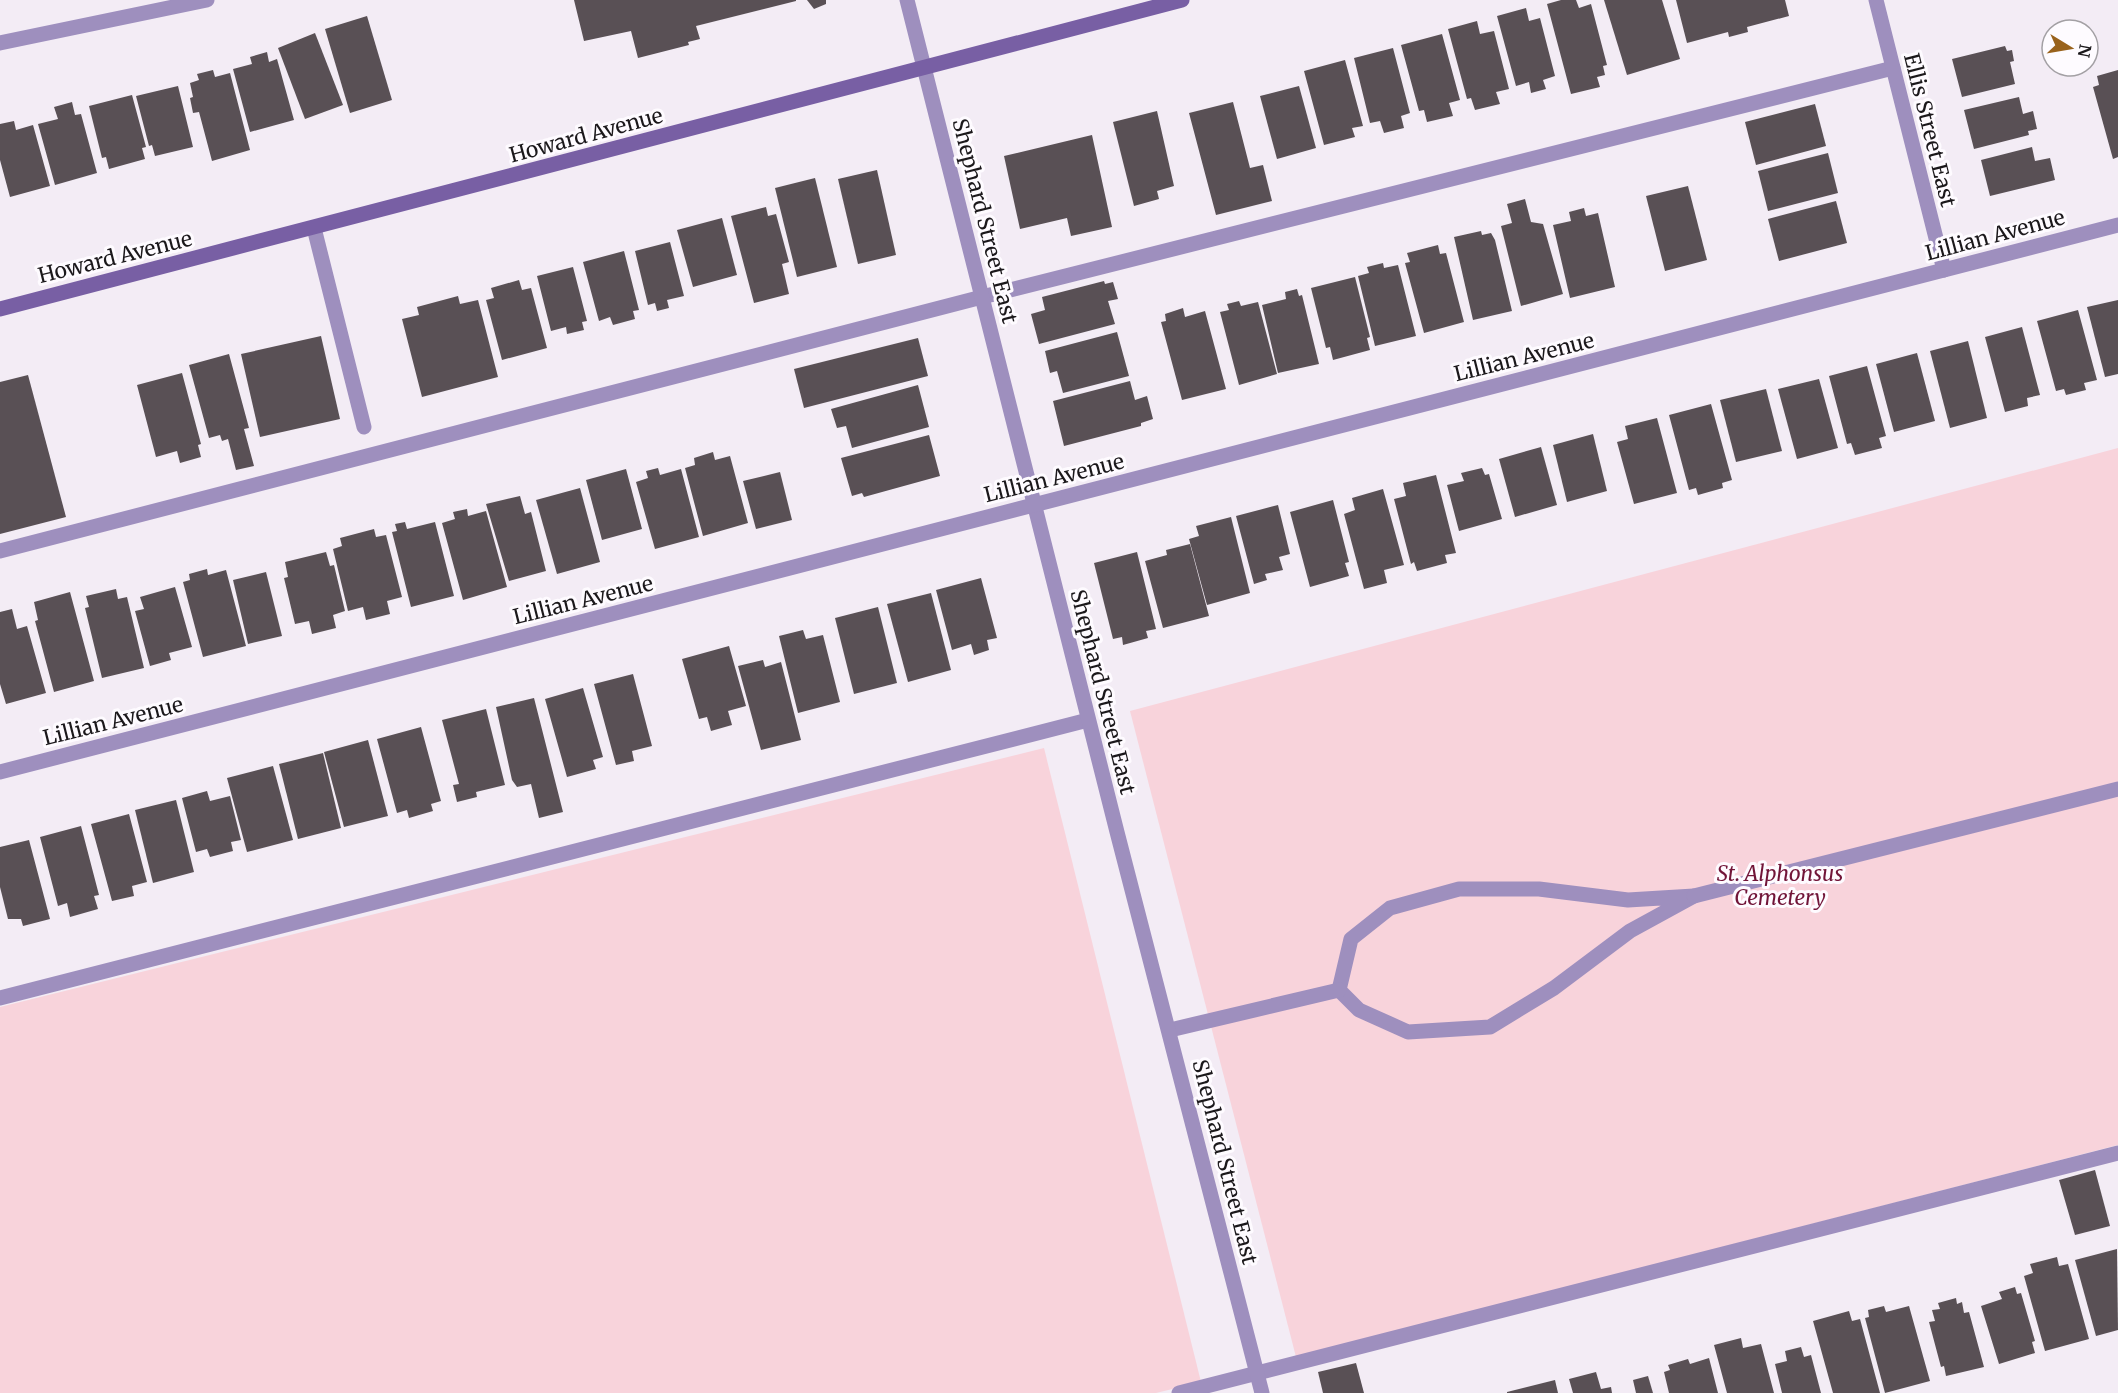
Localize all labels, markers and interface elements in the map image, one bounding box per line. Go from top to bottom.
north arrow [2040,18,2100,78]
text: N [2074,43,2096,59]
street label: Ellis Street East [1898,50,1962,210]
street label: Howard Avenue [506,102,666,168]
street label: Shephard Street East [946,116,1024,326]
street label: Lillian Avenue [1922,203,2068,267]
street label: Howard Avenue [35,225,195,289]
street label: Lillian Avenue [1451,327,1597,387]
street label: Lillian Avenue [981,448,1127,508]
street label: Lillian Avenue [510,570,656,630]
street label: Shephard Street East [1064,587,1142,797]
street label: Lillian Avenue [40,691,186,751]
park label: St. Alphonsus Cemetery [1717,860,1844,911]
street label: Shephard Street East [1186,1057,1264,1267]

